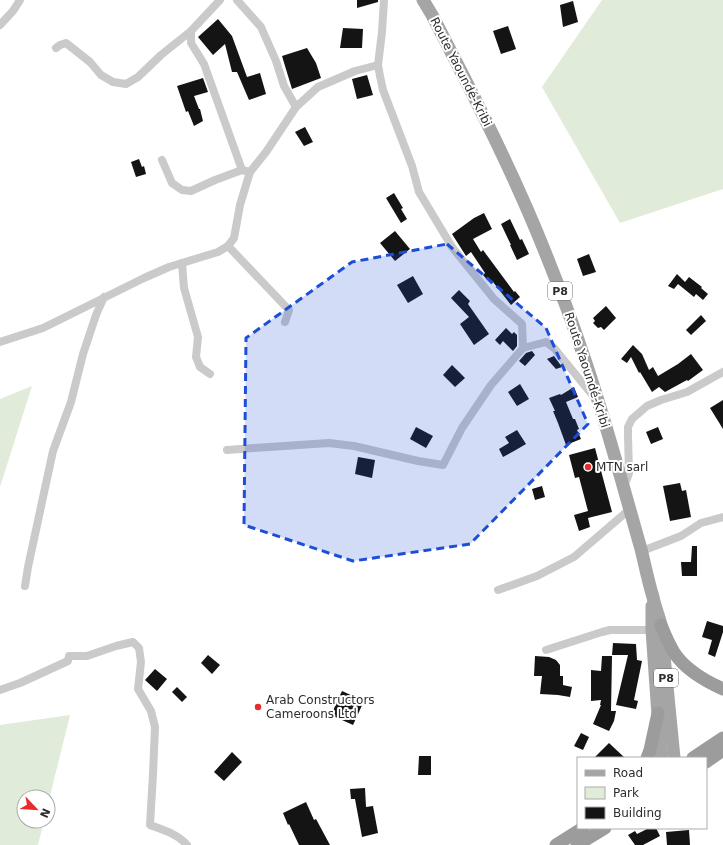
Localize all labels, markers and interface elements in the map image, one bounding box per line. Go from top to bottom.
street label: Route Yaoundé-Kribi [427,15,495,129]
road number: P8 [548,282,572,300]
street label: Route Yaoundé-Kribi [562,310,612,430]
place label: MTN sarl [596,460,648,474]
marker: MTN sarl [583,462,593,472]
road number: P8 [654,669,678,687]
place label: Arab Constructors Cameroons Ltd [266,693,375,721]
marker: Arab Constructors Cameroons Ltd [253,702,263,712]
legend [577,757,707,829]
text: Road [613,766,643,780]
text: Park [613,786,639,800]
north arrow [16,789,56,829]
text: N [37,806,52,820]
text: Building [613,806,662,820]

